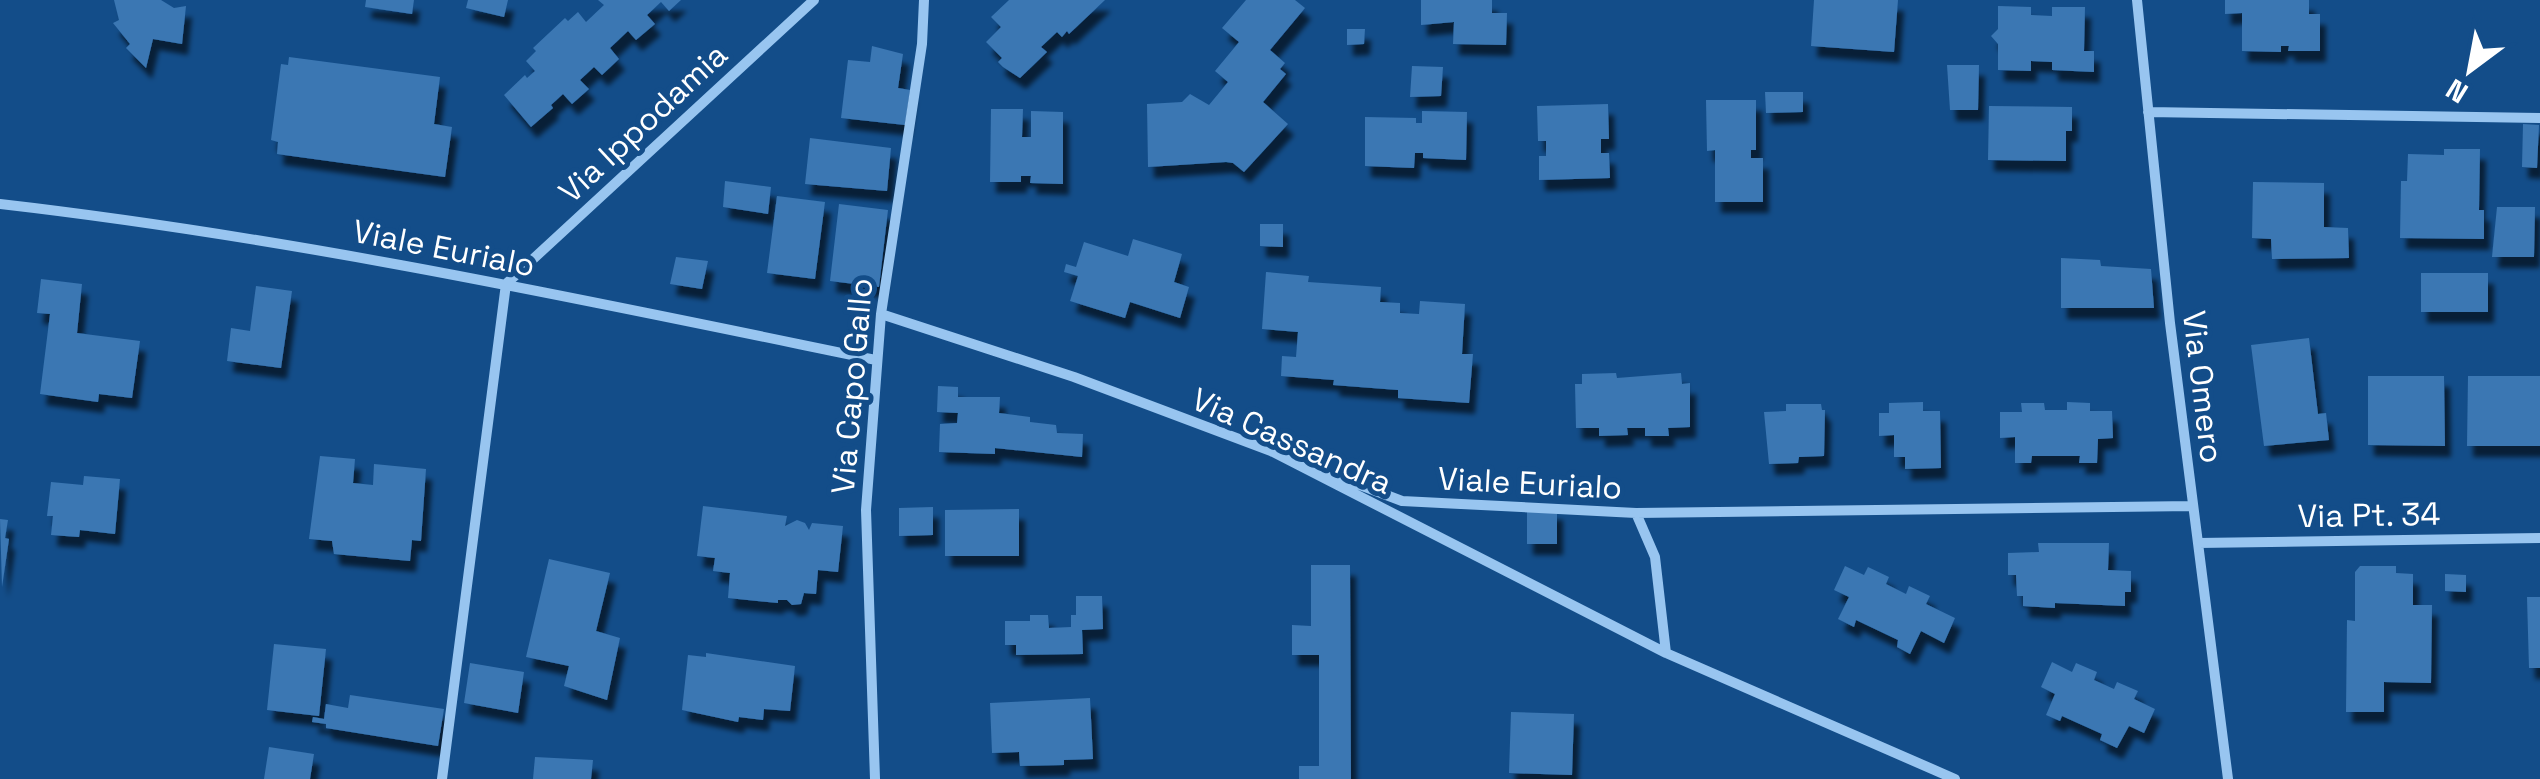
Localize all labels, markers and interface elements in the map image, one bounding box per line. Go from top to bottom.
north arrow [2420,20,2520,120]
street label: Via Ippodamia [550,35,736,211]
text: N [2439,71,2474,111]
street label: Viale Eurialo [350,211,538,285]
street label: Via Capo Gallo [823,276,881,496]
street label: Via Omero [2174,308,2232,466]
street label: Via Cassandra [1186,379,1398,503]
street label: Viale Eurialo [1437,458,1623,508]
street label: Via Pt. 34 [2297,494,2441,536]

